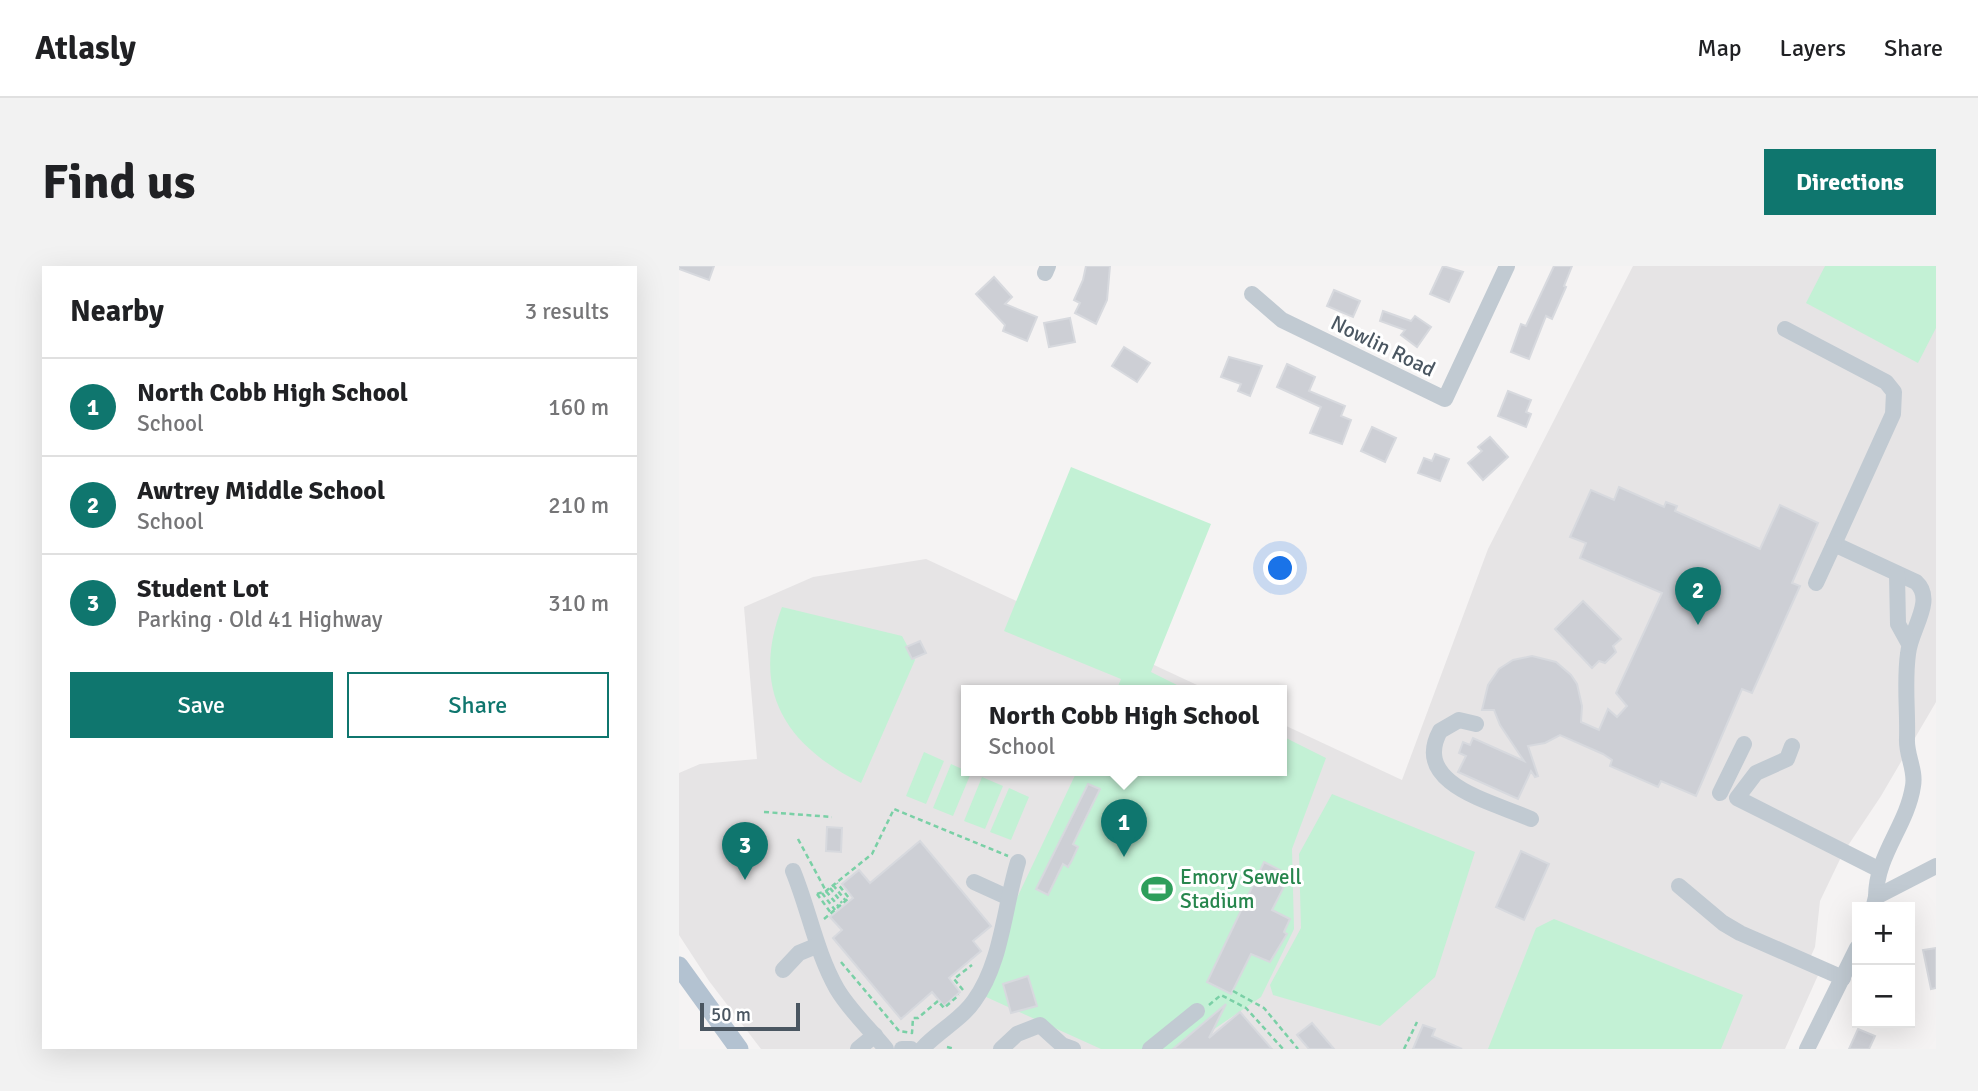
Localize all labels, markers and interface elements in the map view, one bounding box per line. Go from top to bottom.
text: Atlasly [35,28,136,69]
text: Map [1697,33,1742,63]
text: Layers [1780,33,1846,63]
text: Share [1884,33,1943,63]
button: Directions [1764,149,1936,215]
text: Find us [42,152,195,212]
text: Nearby [70,293,164,330]
text: 3 results [525,297,609,326]
street label: Nowlin Road [1327,310,1439,382]
text: North Cobb High School [137,377,408,409]
text: 1 [87,393,99,422]
text: 160 m [548,393,609,422]
text: School [137,409,204,438]
text: Awtrey Middle School [137,475,385,507]
text: 2 [87,491,99,520]
text: 210 m [548,491,609,520]
text: School [137,507,204,536]
your location [1263,551,1297,585]
pin: 2 [1675,567,1721,625]
text: Student Lot [137,573,269,605]
text: 3 [87,589,99,618]
text: 310 m [548,589,609,618]
text: Parking · Old 41 Highway [137,605,383,634]
button: Save [70,672,333,738]
button: Share [347,672,609,738]
popup [961,685,1287,776]
text: North Cobb High School [989,700,1259,732]
text: School [989,732,1055,761]
pin: 1 [1101,799,1147,857]
pin: 3 [722,822,768,880]
place label: Emory Sewell Stadium [1180,864,1302,914]
sports icon: Emory Sewell Stadium [1140,872,1174,906]
map controls [1852,902,1915,1028]
button: + [1852,902,1915,965]
button: − [1852,965,1915,1028]
scale bar [700,1000,800,1032]
text: 50 m [711,1003,751,1027]

